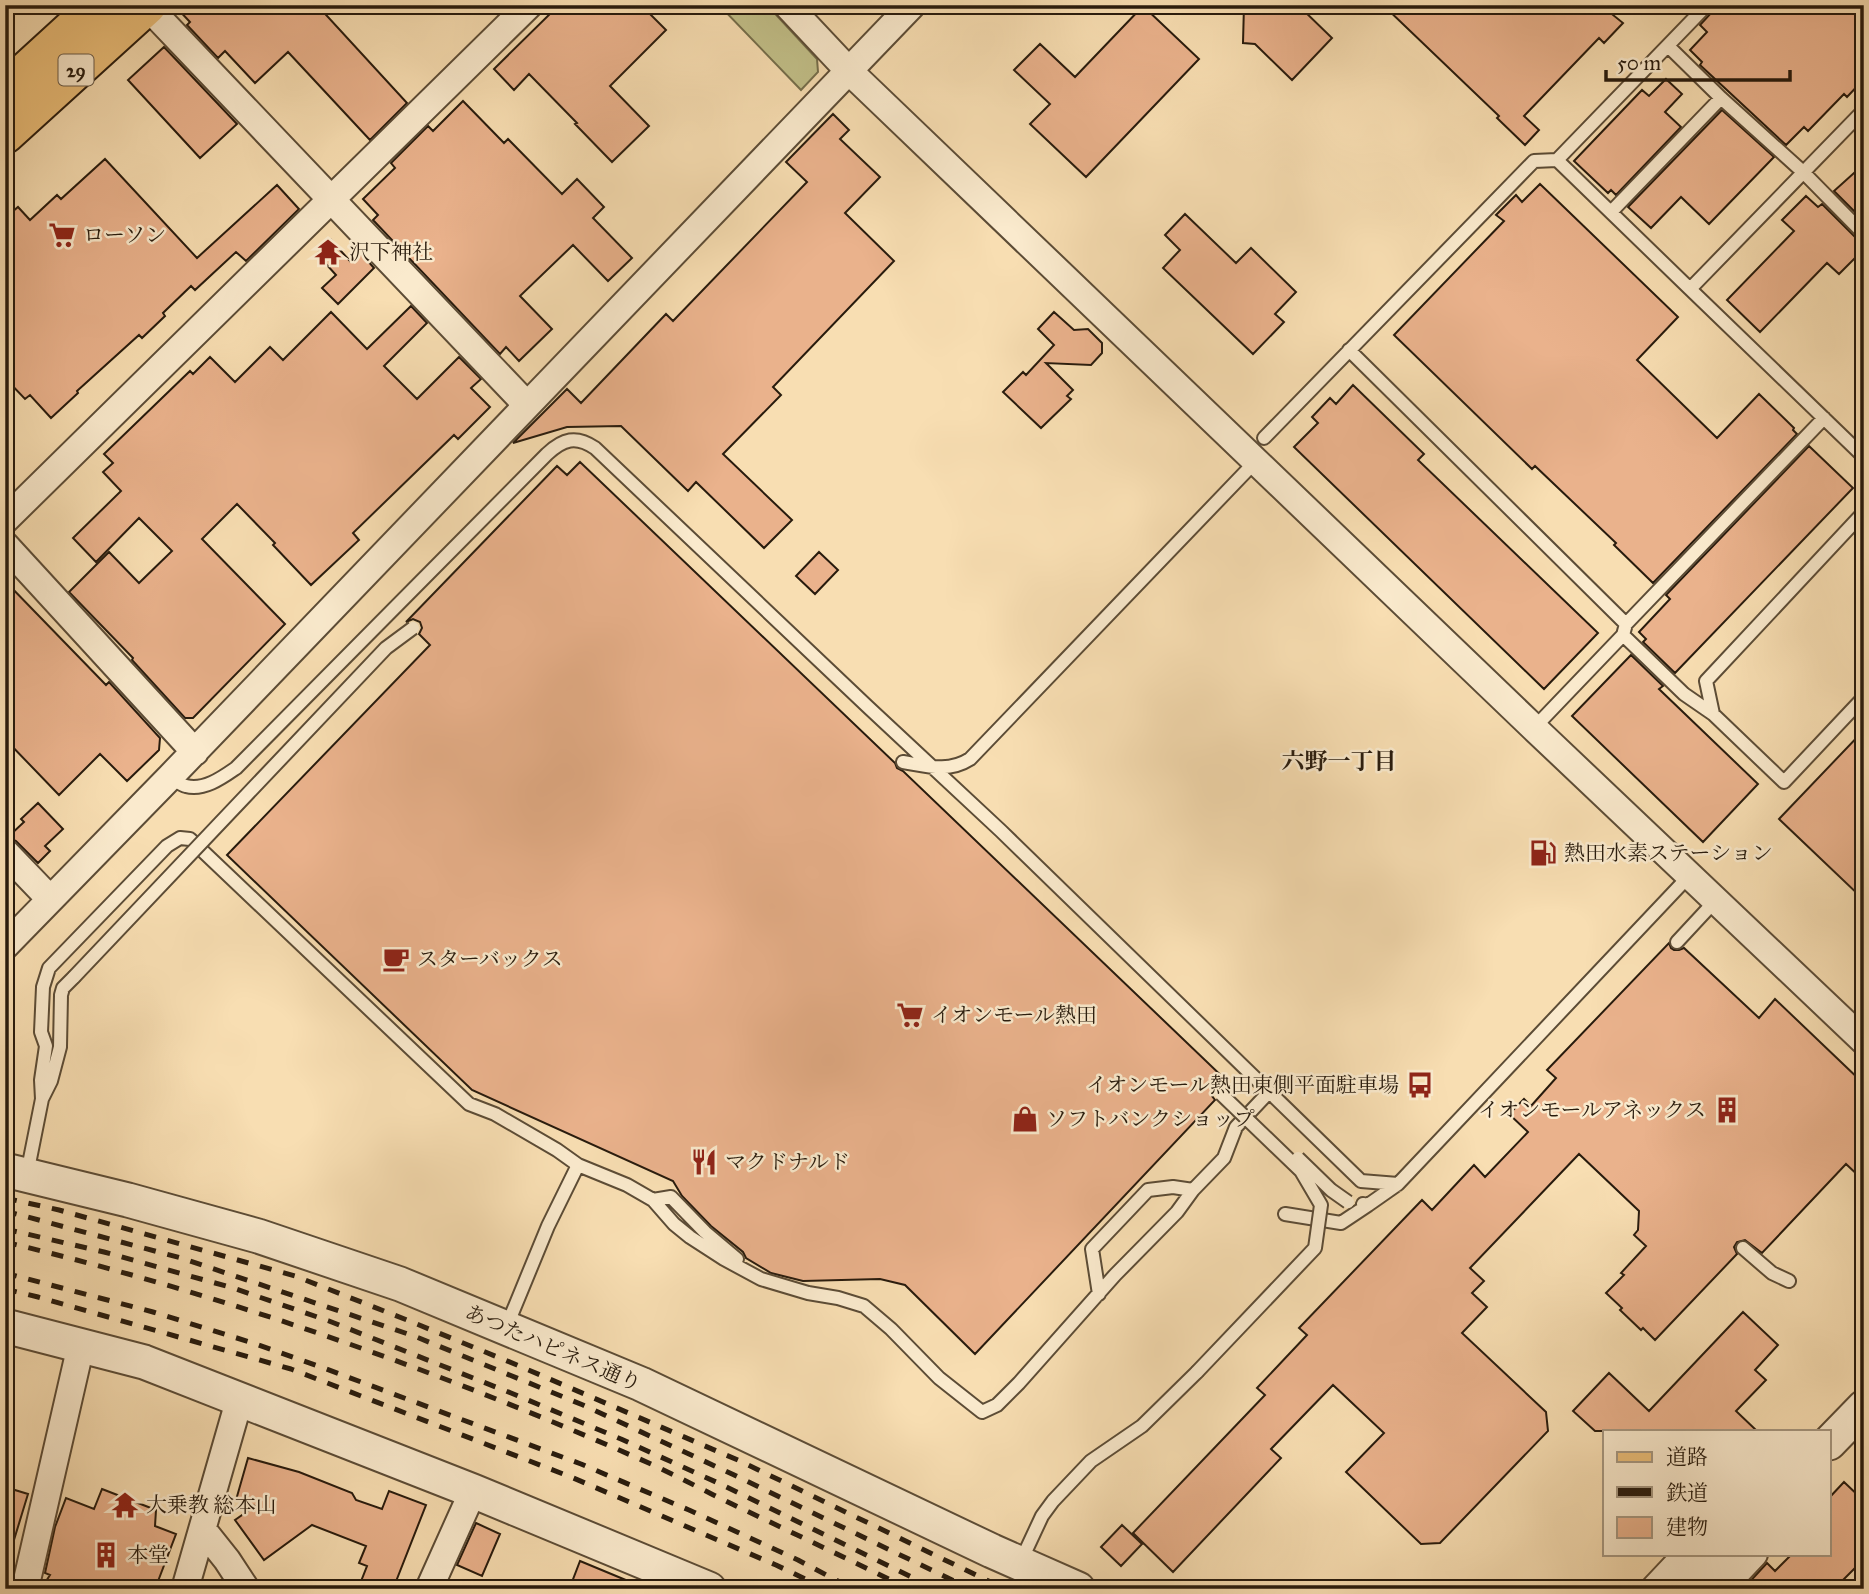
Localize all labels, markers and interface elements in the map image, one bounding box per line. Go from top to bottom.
scale bar [1606,38,1790,82]
text: 50 m [1617,50,1662,76]
road number: 29 [58,54,94,86]
supermarket icon: ローソン [47,220,77,250]
place label: ローソン [83,222,166,248]
temple icon: 沢下神社 [313,237,343,267]
place label: 沢下神社 [349,239,433,265]
district label: 六野一丁目 [1282,747,1397,775]
fuel station icon: 熱田水素ステーション [1528,838,1558,868]
place label: 熱田水素ステーション [1564,840,1773,866]
cafe icon: スターバックス [381,944,411,974]
place label: スターバックス [417,946,563,972]
supermarket icon: イオンモール熱田 [895,1000,925,1030]
place label: イオンモール熱田 [931,1002,1097,1028]
bus stop icon: イオンモール熱田東側平面駐車場 [1405,1070,1435,1100]
place label: イオンモール熱田東側平面駐車場 [1086,1072,1399,1098]
building icon: イオンモールアネックス [1712,1095,1742,1125]
place label: イオンモールアネックス [1478,1097,1706,1123]
shop icon: ソフトバンクショップ [1010,1104,1040,1134]
place label: ソフトバンクショップ [1046,1106,1255,1132]
restaurant icon: マクドナルド [689,1147,719,1177]
place label: マクドナルド [725,1149,850,1175]
street label: あつたハピネス通り [461,1299,645,1397]
legend [1603,1430,1830,1556]
text: 道路 [1666,1444,1708,1470]
text: 鉄道 [1666,1480,1708,1506]
temple icon: 大乗教 総本山 [110,1490,140,1520]
place label: 大乗教 総本山 [146,1492,277,1518]
text: 建物 [1666,1514,1708,1540]
building icon: 本堂 [91,1540,121,1570]
place label: 本堂 [127,1542,169,1568]

